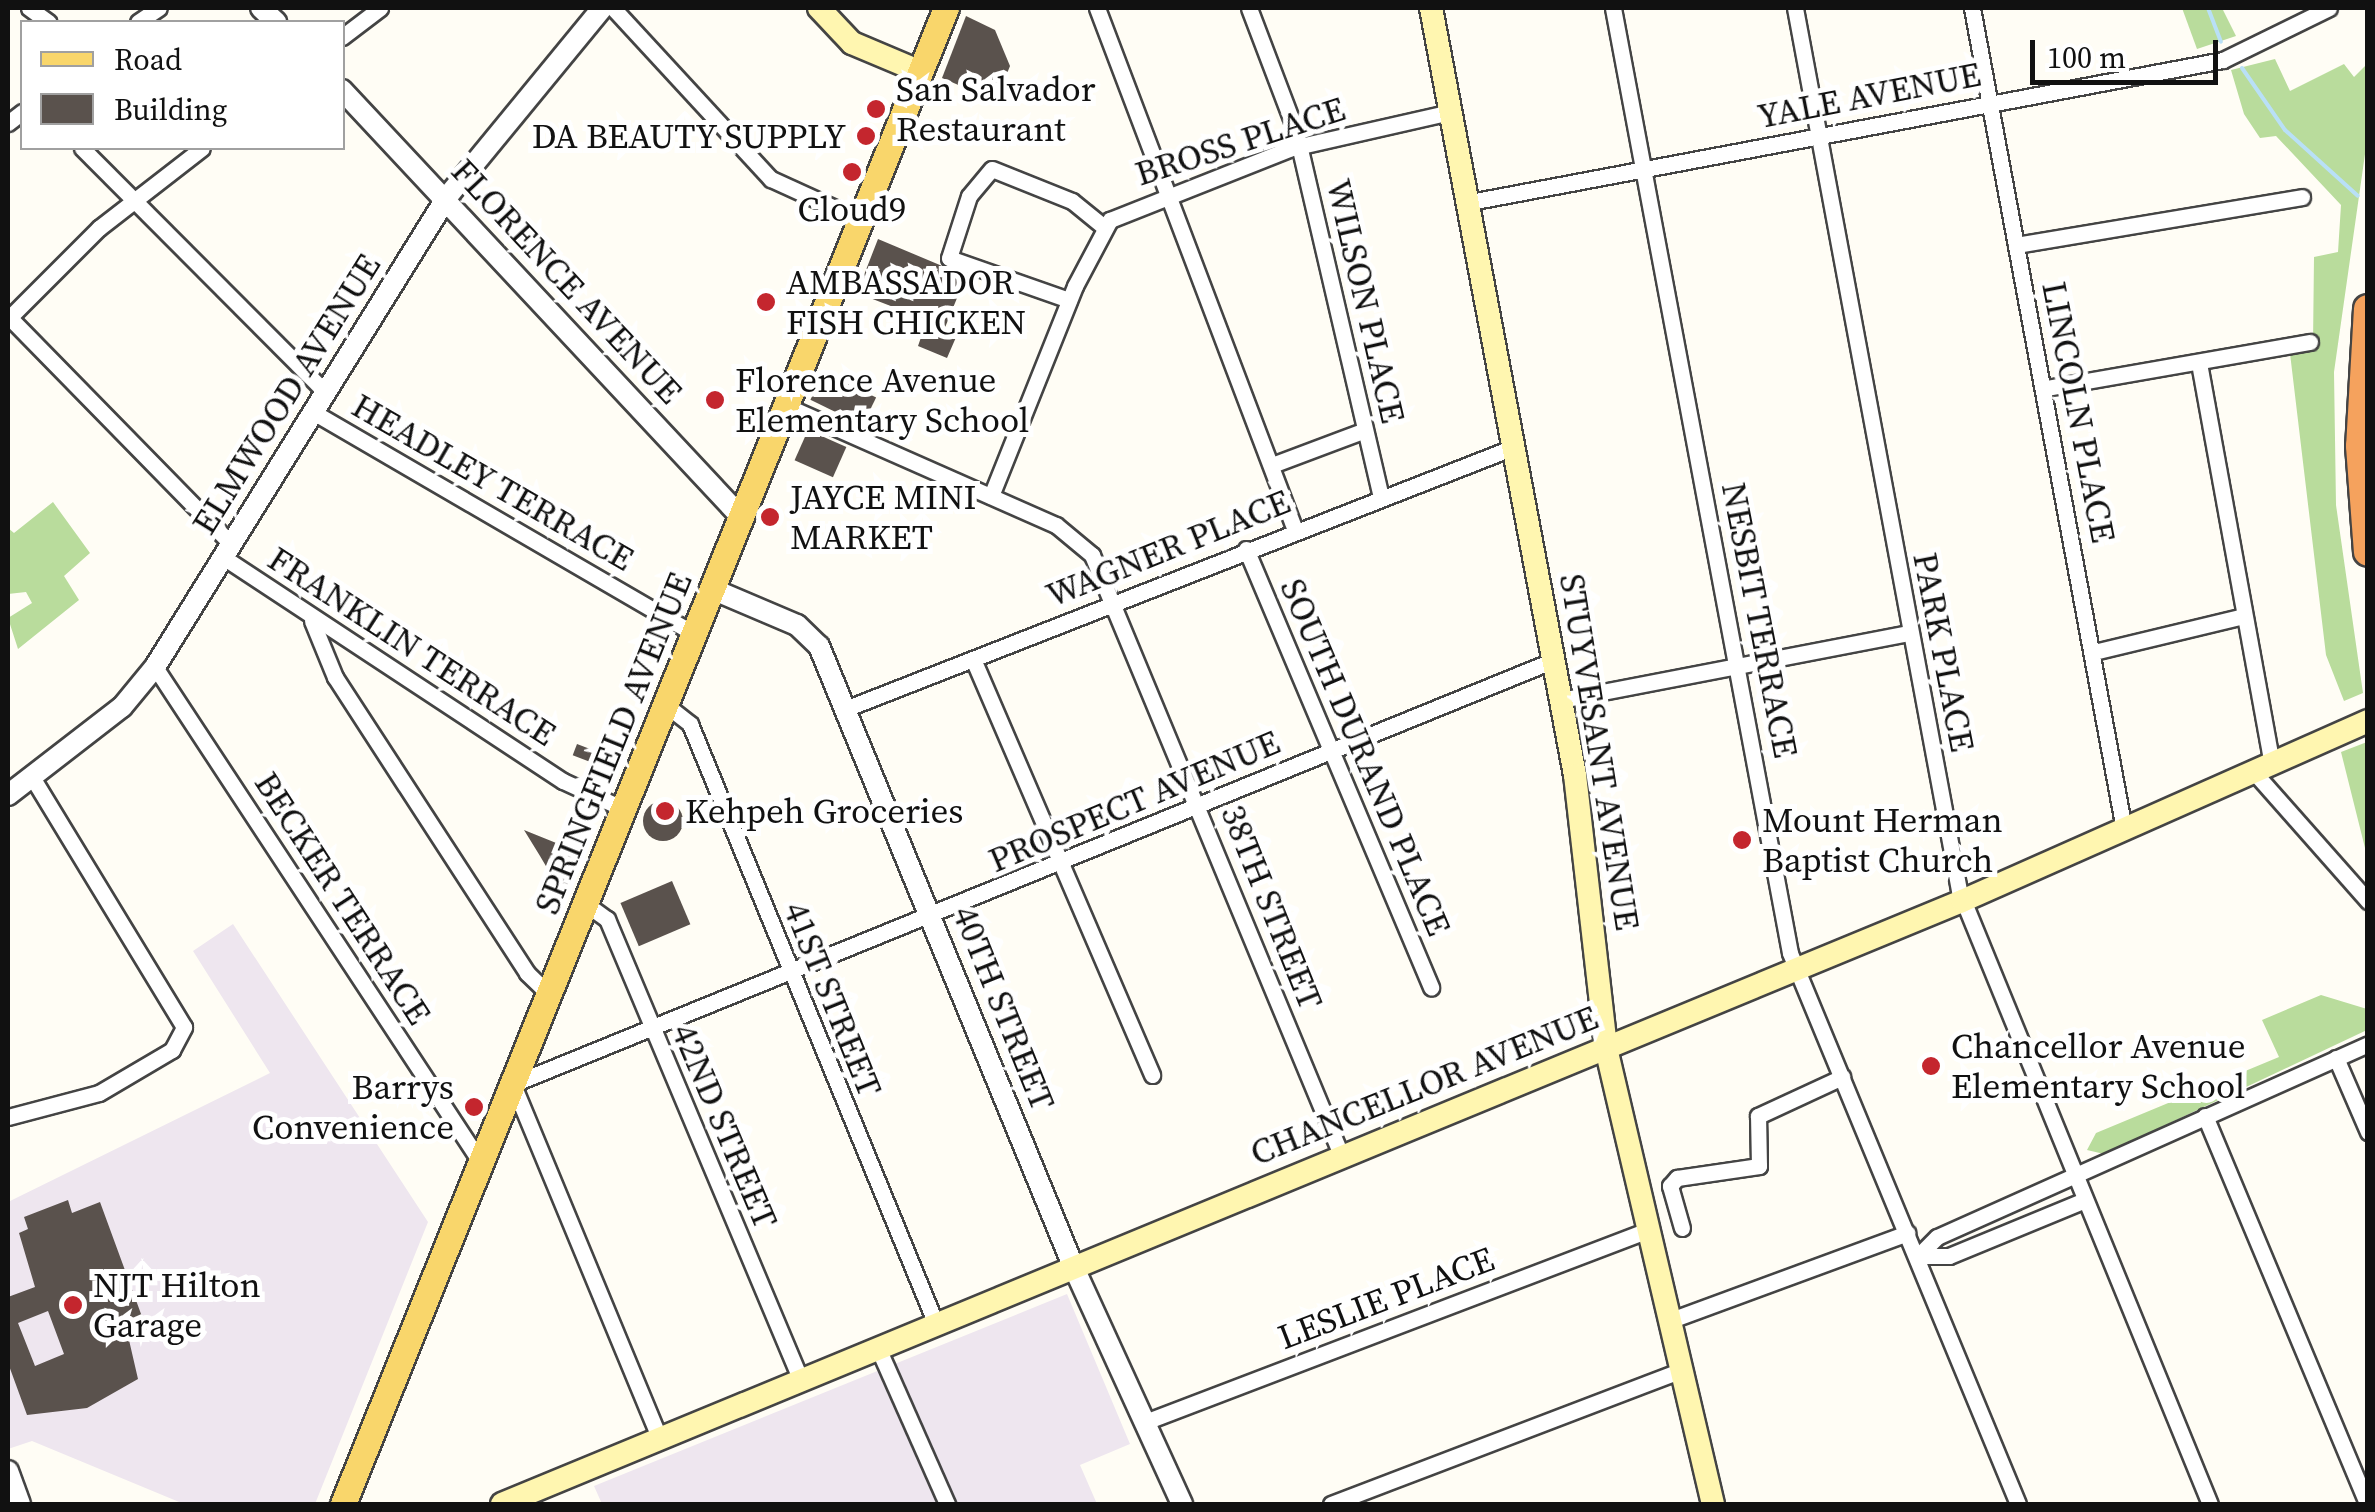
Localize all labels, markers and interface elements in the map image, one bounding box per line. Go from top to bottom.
legend [20,20,345,150]
scale bar [2035,20,2222,82]
text: 100 m [2047,37,2126,78]
text: Road [114,39,182,80]
street label: YALE AVENUE [1754,53,1984,137]
place label: San Salvador Restaurant [896,68,1096,150]
street label: BROSS PLACE [1130,87,1350,195]
text: Building [114,89,227,130]
marker: San Salvador Restaurant [865,98,887,120]
place label: DA BEAUTY SUPPLY [531,115,846,157]
marker: DA BEAUTY SUPPLY [855,125,877,147]
street label: FLORENCE AVENUE [443,150,691,412]
marker: Cloud9 [841,161,863,183]
street label: WILSON PLACE [1318,175,1414,427]
place label: Cloud9 [798,188,906,230]
street label: ELMWOOD AVENUE [183,246,389,542]
place label: AMBASSADOR FISH CHICKEN [786,261,1026,343]
street label: LINCOLN PLACE [2033,278,2125,546]
marker: AMBASSADOR FISH CHICKEN [755,291,777,313]
place label: Florence Avenue Elementary School [735,359,1029,441]
street label: HEADLEY TERRACE [344,384,642,580]
marker: Florence Avenue Elementary School [704,389,726,411]
place label: JAYCE MINI MARKET [790,476,976,558]
street label: NESBIT TERRACE [1713,478,1807,762]
street label: WAGNER PLACE [1040,480,1296,616]
marker: JAYCE MINI MARKET [759,506,781,528]
street label: FRANKLIN TERRACE [260,537,564,755]
street label: PARK PLACE [1904,549,1984,755]
street label: SPRINGFIELD AVENUE [525,566,701,920]
street label: STUYVESANT AVENUE [1551,571,1649,933]
street label: SOUTH DURAND PLACE [1272,572,1460,942]
street label: PROSPECT AVENUE [982,721,1286,881]
street label: BECKER TERRACE [246,764,440,1032]
place label: Kehpeh Groceries [685,790,963,832]
street label: 38TH STREET [1212,799,1332,1015]
place label: Mount Herman Baptist Church [1762,799,2003,881]
marker: Kehpeh Groceries [654,800,676,822]
marker: Mount Herman Baptist Church [1731,829,1753,851]
street label: 41ST STREET [775,895,891,1103]
street label: 40TH STREET [944,900,1064,1116]
street label: CHANCELLOR AVENUE [1244,996,1604,1174]
street label: 42ND STREET [663,1017,787,1235]
place label: Chancellor Avenue Elementary School [1951,1025,2245,1107]
marker: Chancellor Avenue Elementary School [1920,1055,1942,1077]
place label: Barrys Convenience [252,1066,454,1148]
marker: Barrys Convenience [463,1096,485,1118]
street label: LESLIE PLACE [1272,1238,1500,1358]
place label: NJT Hilton Garage [93,1264,261,1346]
marker: NJT Hilton Garage [62,1294,84,1316]

